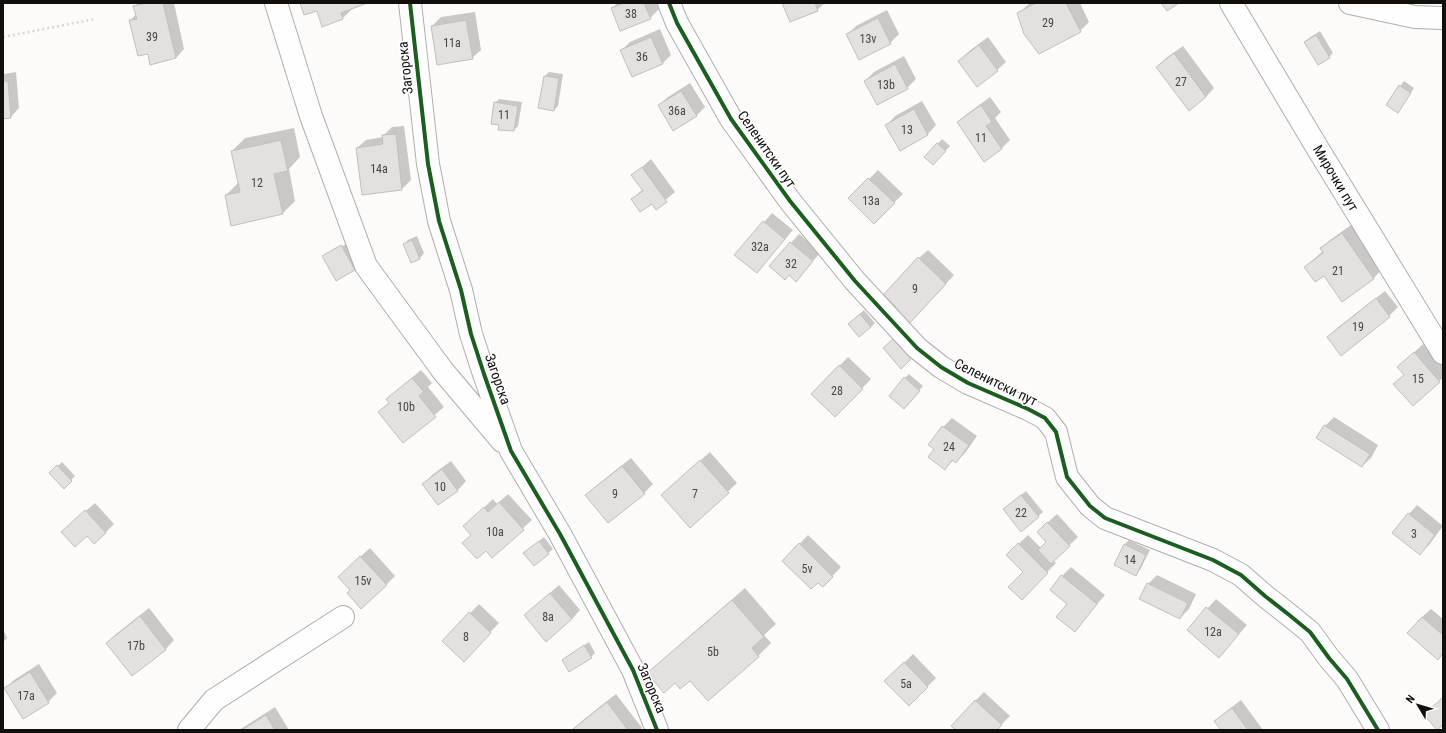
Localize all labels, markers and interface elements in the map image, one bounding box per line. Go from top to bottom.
house number: 38 [625,7,637,21]
house number: 29 [1042,16,1054,30]
house number: 39 [146,30,158,44]
house number: 13v [860,32,876,46]
house number: 11a [443,36,461,50]
street label: Загорска [394,41,416,95]
house number: 36 [636,50,648,64]
house number: 27 [1175,75,1187,89]
house number: 13b [877,78,895,92]
house number: 36a [668,104,686,118]
street label: Селенитски пут [735,107,799,191]
house number: 11 [498,108,510,122]
house number: 13 [901,123,913,137]
house number: 11 [975,131,987,145]
street label: Мирочки пут [1310,142,1362,214]
house number: 14a [370,162,388,176]
house number: 12 [251,176,263,190]
house number: 13a [862,194,880,208]
house number: 32a [751,240,769,254]
house number: 32 [785,257,797,271]
house number: 21 [1332,264,1344,278]
house number: 9 [912,282,918,296]
house number: 19 [1352,320,1364,334]
street label: Загорска [482,351,514,407]
street label: Селенитски пут [952,355,1040,409]
house number: 15 [1412,372,1424,386]
house number: 28 [831,384,843,398]
house number: 10b [397,400,415,414]
house number: 24 [943,440,955,454]
house number: 10 [434,480,446,494]
house number: 9 [612,487,618,501]
house number: 7 [692,487,698,501]
house number: 22 [1015,506,1027,520]
house number: 10a [486,525,504,539]
house number: 3 [1411,527,1417,541]
house number: 14 [1124,553,1136,567]
house number: 5v [801,562,813,576]
house number: 15v [355,574,371,588]
house number: 8a [542,610,554,624]
house number: 12a [1204,625,1222,639]
house number: 8 [463,630,469,644]
house number: 17b [127,639,145,653]
house number: 5b [707,645,719,659]
street label: Загорска [634,661,670,715]
house number: 5a [900,677,912,691]
north arrow [1398,685,1438,725]
house number: 17a [17,689,35,703]
text: N [1403,692,1418,706]

